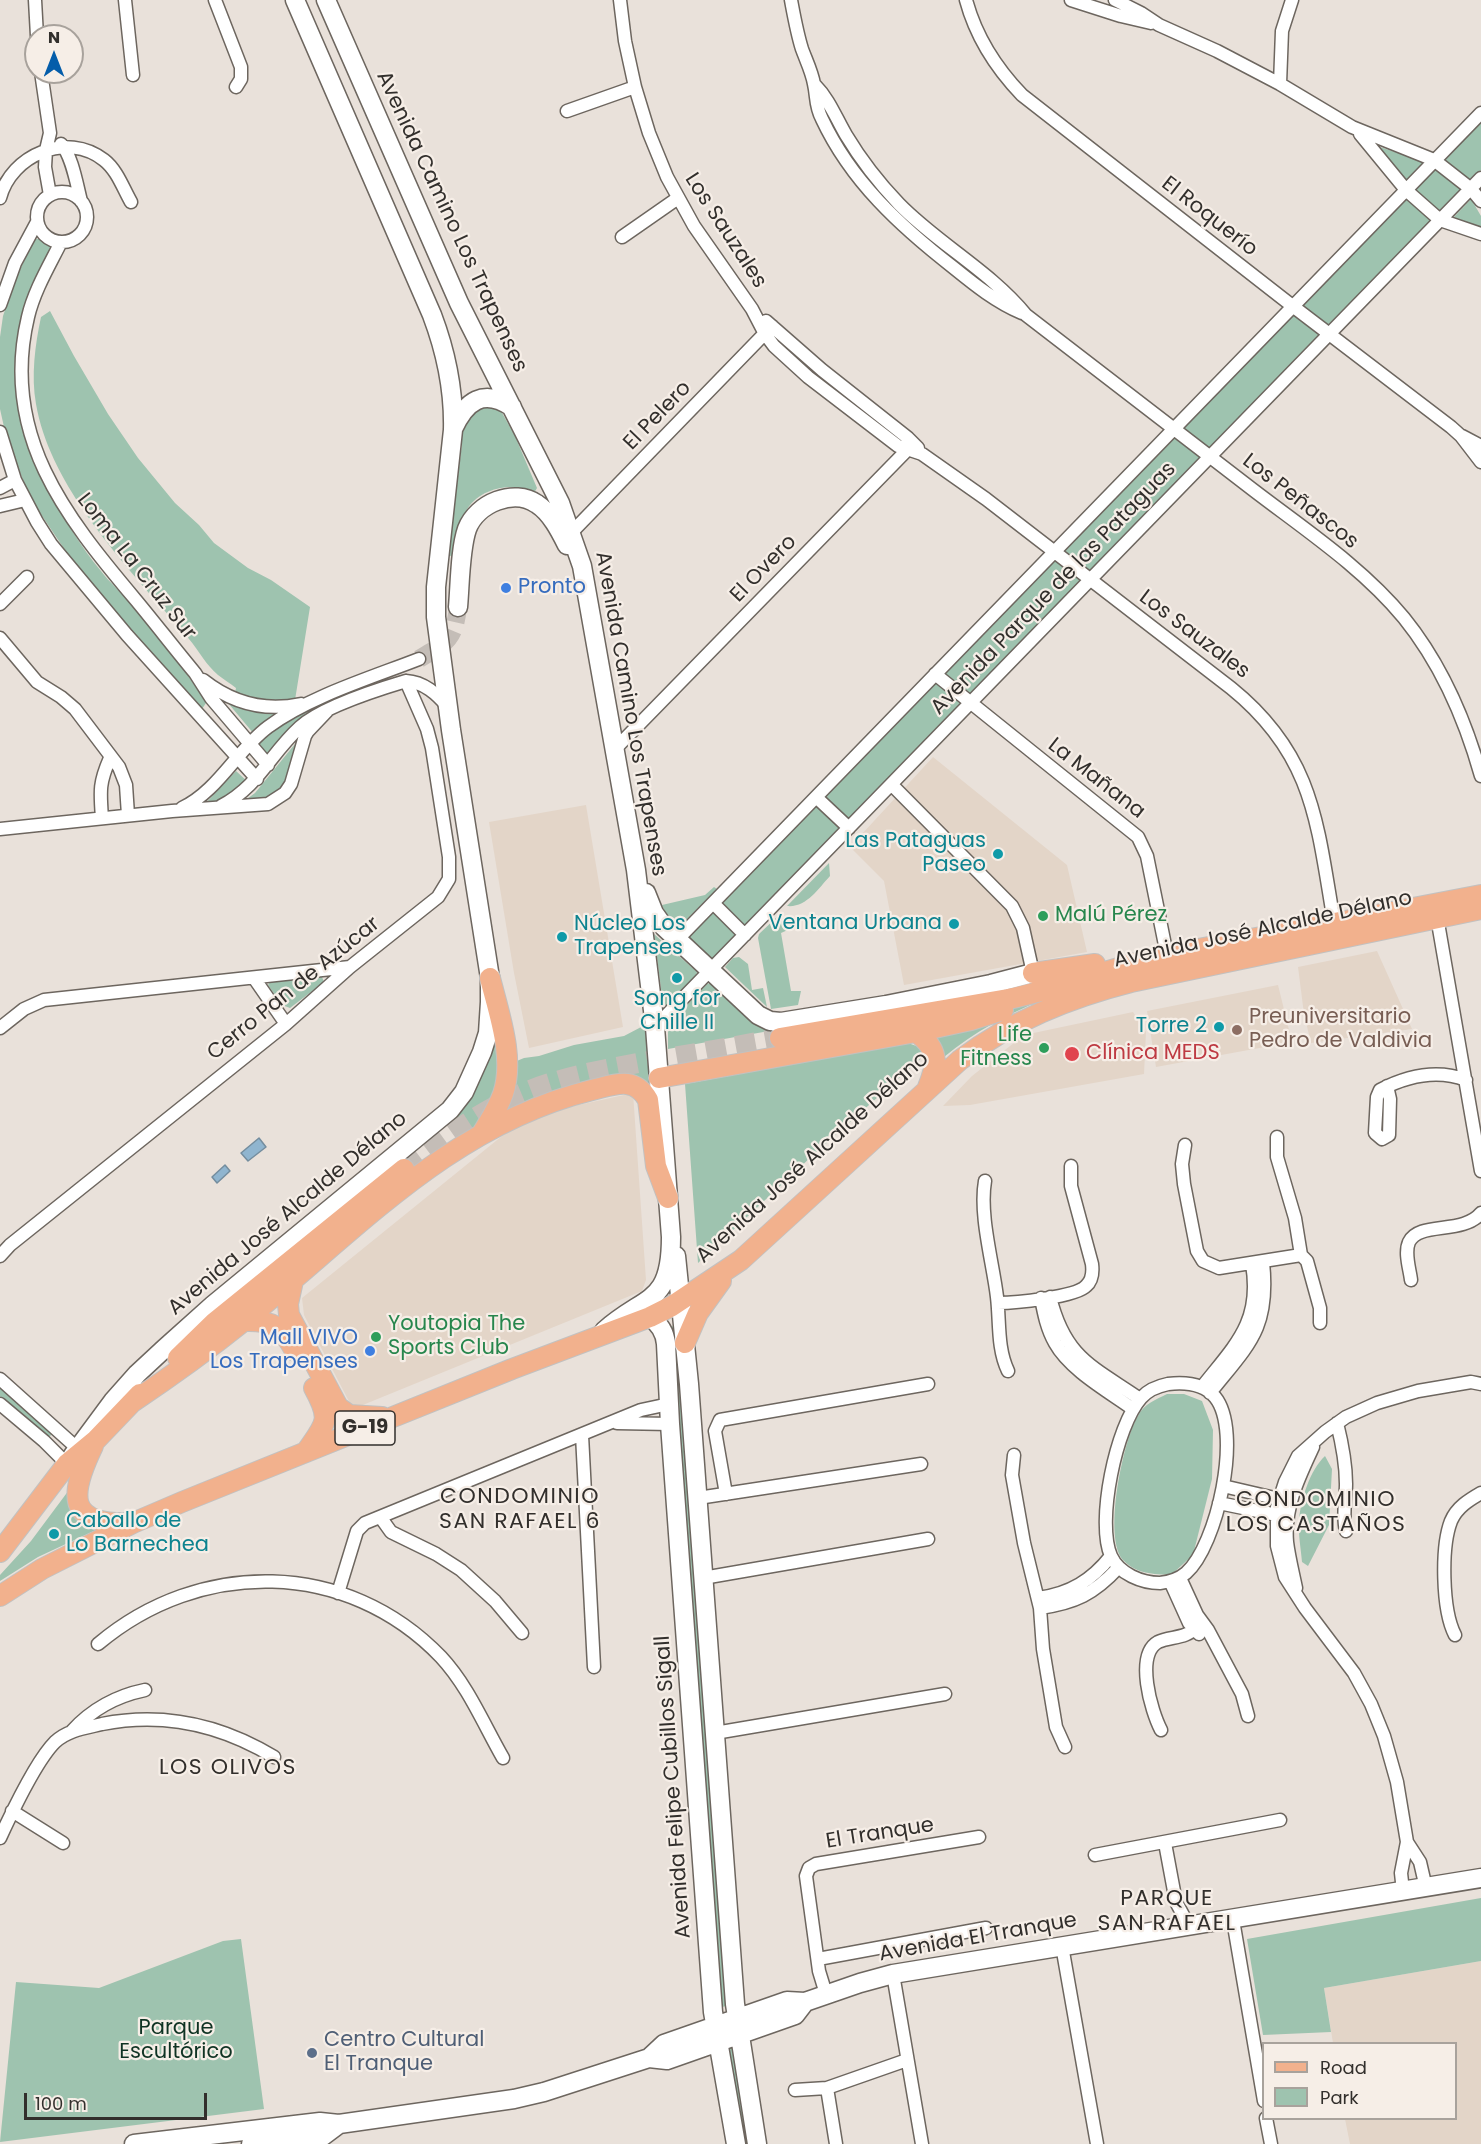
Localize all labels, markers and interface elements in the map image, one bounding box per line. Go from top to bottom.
north arrow [24,24,84,84]
text: N [48,26,60,49]
street label: Avenida Camino Los Trapenses [370,67,532,377]
street label: Los Sauzales [679,169,771,293]
street label: El Roquerío [1156,172,1262,262]
street label: El Pelero [619,376,697,456]
street label: Los Peñascos [1237,449,1363,555]
street label: Avenida Parque de las Pataguas [926,457,1182,721]
street label: Loma La Cruz Sur [71,489,201,645]
street label: El Overo [726,530,802,608]
street label: Avenida Camino Los Trapenses [589,550,671,878]
place label: Pronto [518,575,586,601]
marker: Pronto [499,581,513,595]
street label: Los Sauzales [1134,585,1254,685]
street label: La Mañana [1042,733,1150,825]
place label: Las Pataguas Paseo [845,829,986,879]
marker: Las Pataguas Paseo [991,847,1005,861]
street label: Avenida José Alcalde Délano [1112,886,1414,974]
place label: Malú Pérez [1055,903,1167,929]
marker: Malú Pérez [1036,909,1050,923]
place label: Ventana Urbana [768,911,942,937]
street label: Cerro Pan de Azúcar [203,912,385,1066]
place label: Núcleo Los Trapenses [574,912,686,962]
marker: Ventana Urbana [947,917,961,931]
marker: Núcleo Los Trapenses [555,930,569,944]
marker: Song for Chille II [670,971,684,985]
place label: Song for Chille II [633,987,721,1037]
place label: Preuniversitario Pedro de Valdivia [1249,1005,1432,1055]
place label: Torre 2 [1136,1014,1207,1040]
marker: Torre 2 [1212,1020,1226,1034]
place label: Life Fitness [960,1023,1032,1073]
marker: Preuniversitario Pedro de Valdivia [1230,1023,1244,1037]
marker: Life Fitness [1037,1041,1051,1055]
place label: Clínica MEDS [1086,1041,1220,1067]
marker: Clínica MEDS [1063,1045,1081,1063]
street label: Avenida José Alcalde Délano [692,1047,934,1269]
street label: Avenida José Alcalde Délano [163,1107,413,1321]
place label: Youtopia The Sports Club [388,1312,525,1362]
place label: Mall VIVO Los Trapenses [210,1326,358,1376]
marker: Youtopia The Sports Club [369,1330,383,1344]
marker: Mall VIVO Los Trapenses [363,1344,377,1358]
road number: G-19 [335,1411,395,1445]
district label: CONDOMINIO SAN RAFAEL 6 [439,1484,601,1536]
district label: CONDOMINIO LOS CASTAÑOS [1226,1487,1406,1538]
place label: Caballo de Lo Barnechea [66,1509,209,1559]
marker: Caballo de Lo Barnechea [47,1527,61,1541]
street label: Avenida Felipe Cubillos Sigall [651,1635,697,1939]
district label: LOS OLIVOS [159,1755,297,1781]
street label: El Tranque [824,1813,936,1855]
district label: PARQUE SAN RAFAEL [1098,1886,1236,1938]
street label: Avenida El Tranque [877,1908,1079,1968]
park label: Parque Escultórico [119,2016,233,2066]
place label: Centro Cultural El Tranque [324,2028,484,2078]
legend [1262,2042,1457,2120]
marker: Centro Cultural El Tranque [305,2046,319,2060]
text: Road [1320,2055,1367,2080]
scale bar [27,2081,210,2119]
text: Park [1320,2085,1359,2110]
text: 100 m [35,2091,87,2116]

